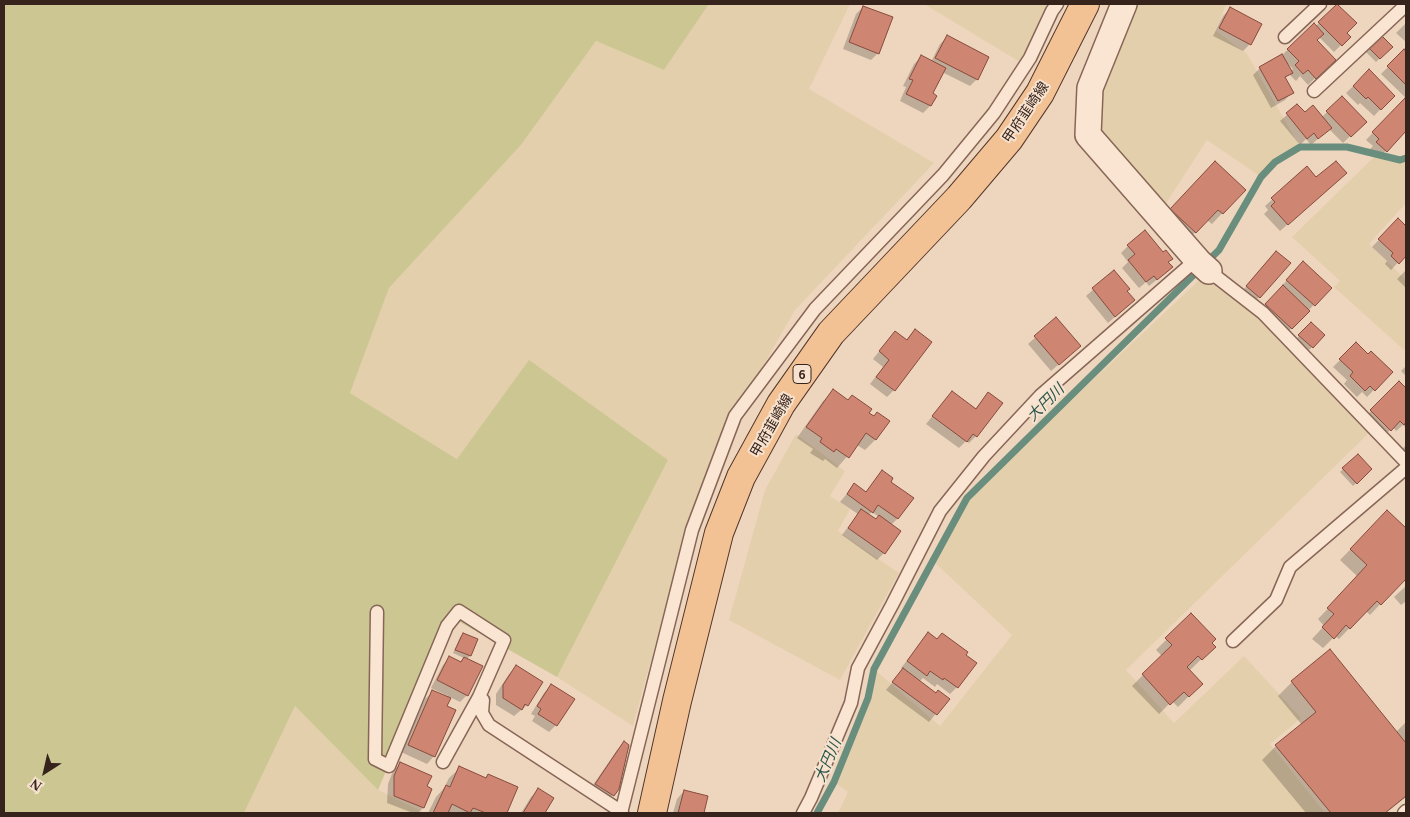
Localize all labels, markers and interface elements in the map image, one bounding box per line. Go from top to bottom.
street label: 甲府韮崎線 [998,78,1052,146]
road number: 6 [793,364,811,384]
water label: 大円川 [1023,380,1067,424]
street label: 甲府韮崎線 [746,390,796,460]
water label: 大円川 [810,736,844,784]
north arrow [20,747,70,797]
text: N [28,776,45,794]

